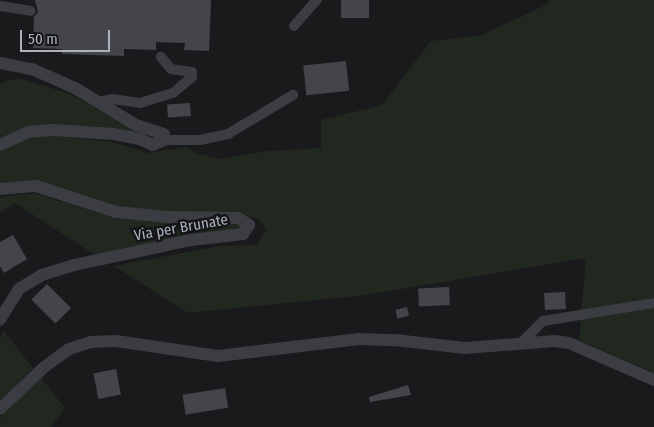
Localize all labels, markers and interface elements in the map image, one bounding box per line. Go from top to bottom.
scale bar [22,20,112,52]
text: 50 m [28,30,58,48]
street label: Via per Brunate [133,211,229,245]

